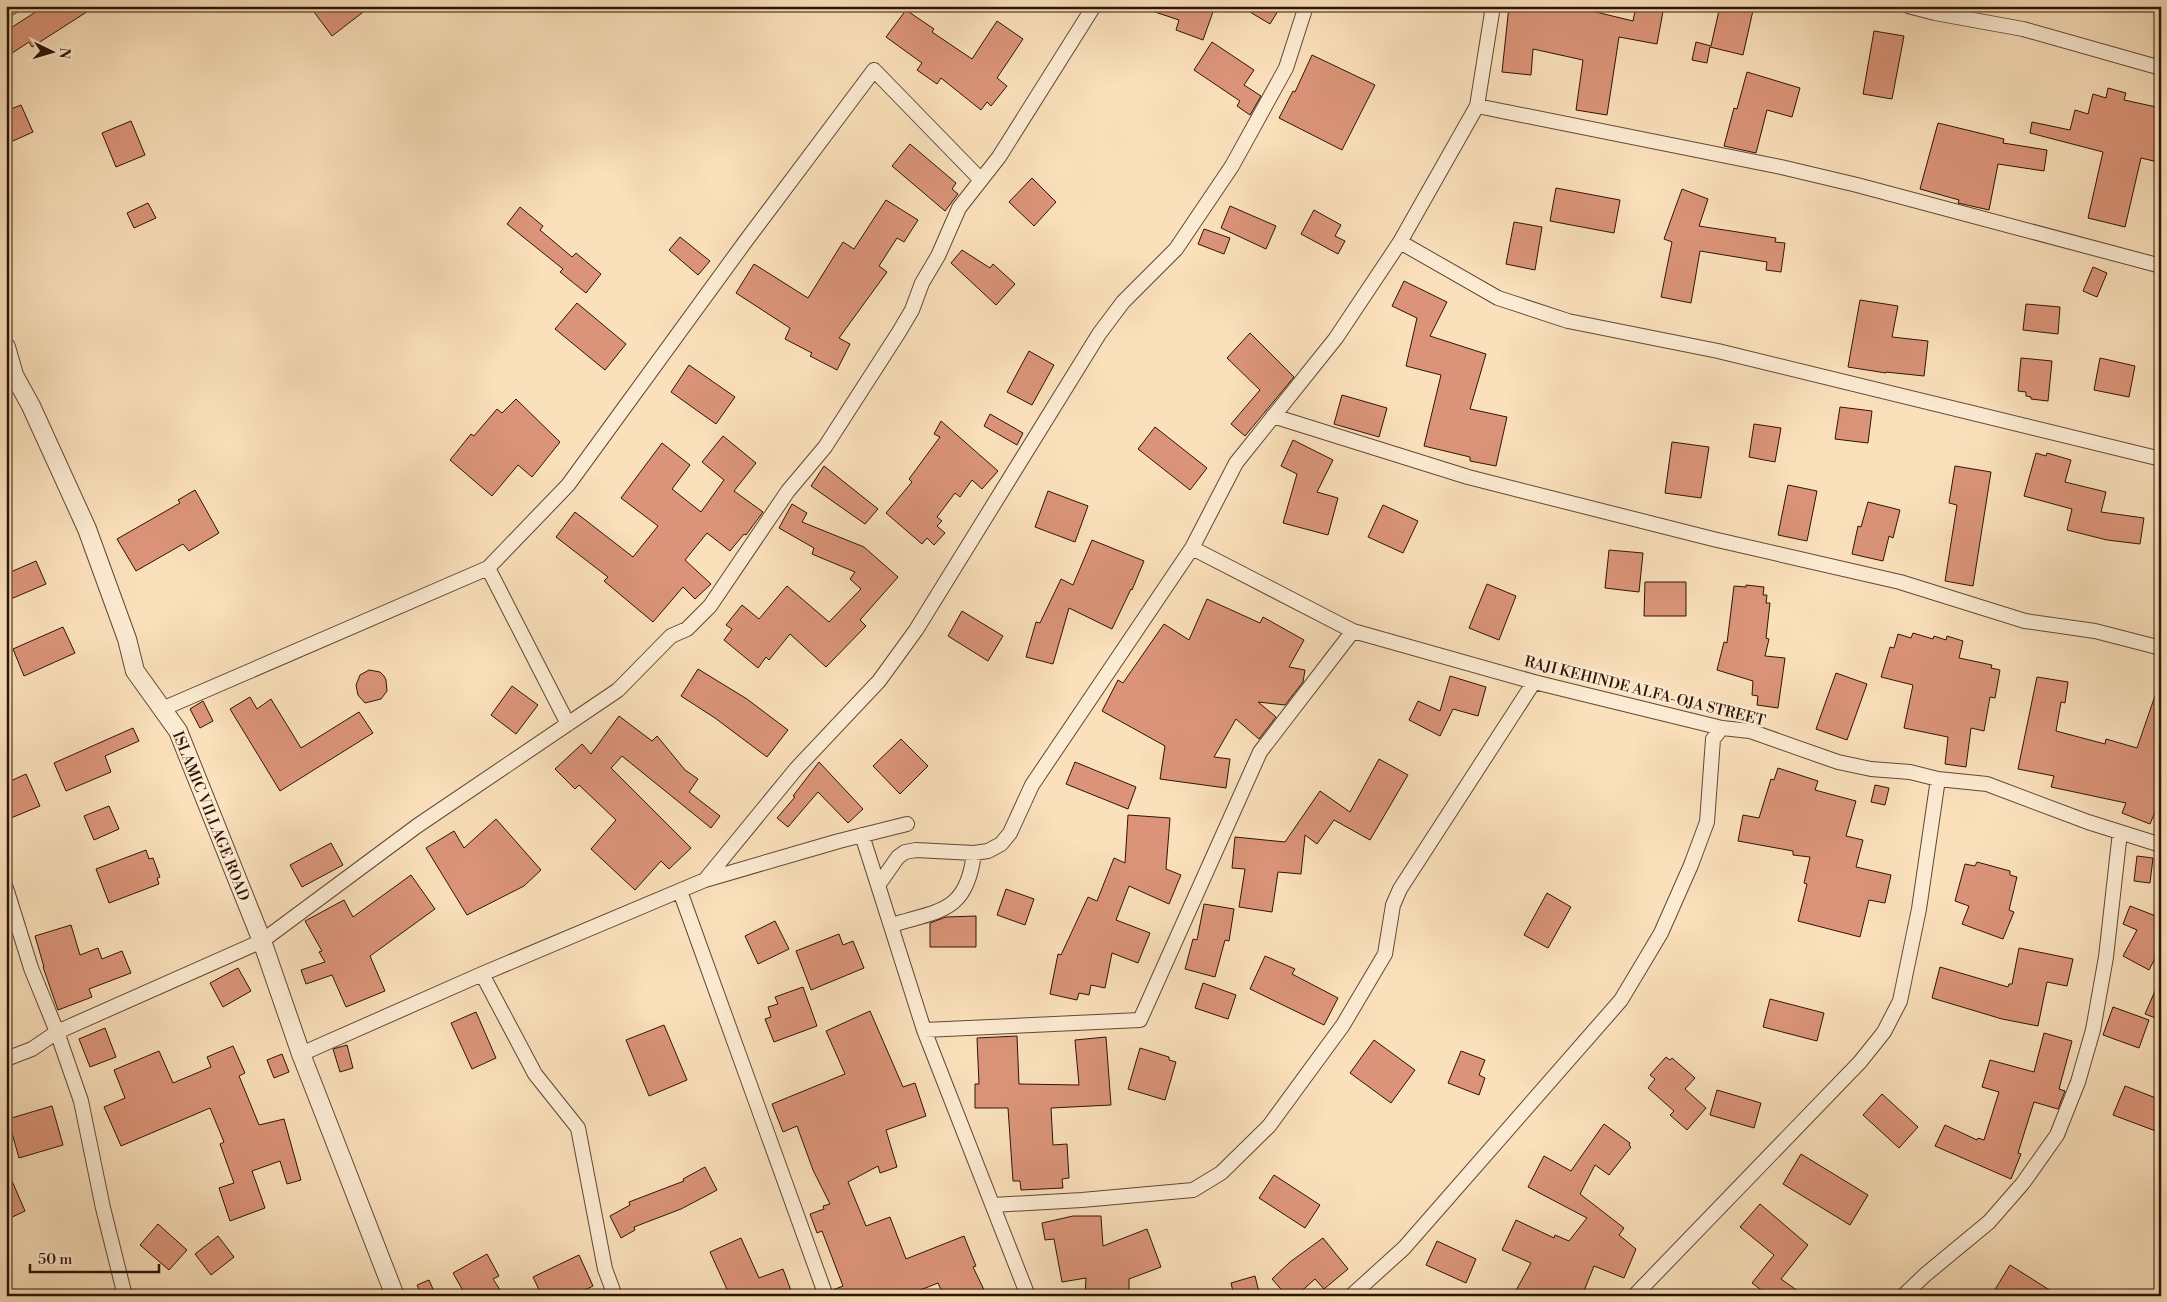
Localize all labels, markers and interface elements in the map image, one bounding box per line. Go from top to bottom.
north arrow [28,28,78,78]
text: N [55,47,73,59]
street label: RAJI KEHINDE ALFA-OJA STREET [1522,652,1768,731]
street label: ISLAMIC VILLAGE ROAD [168,729,253,904]
scale bar [30,1242,159,1274]
text: 50 m [38,1250,72,1269]

